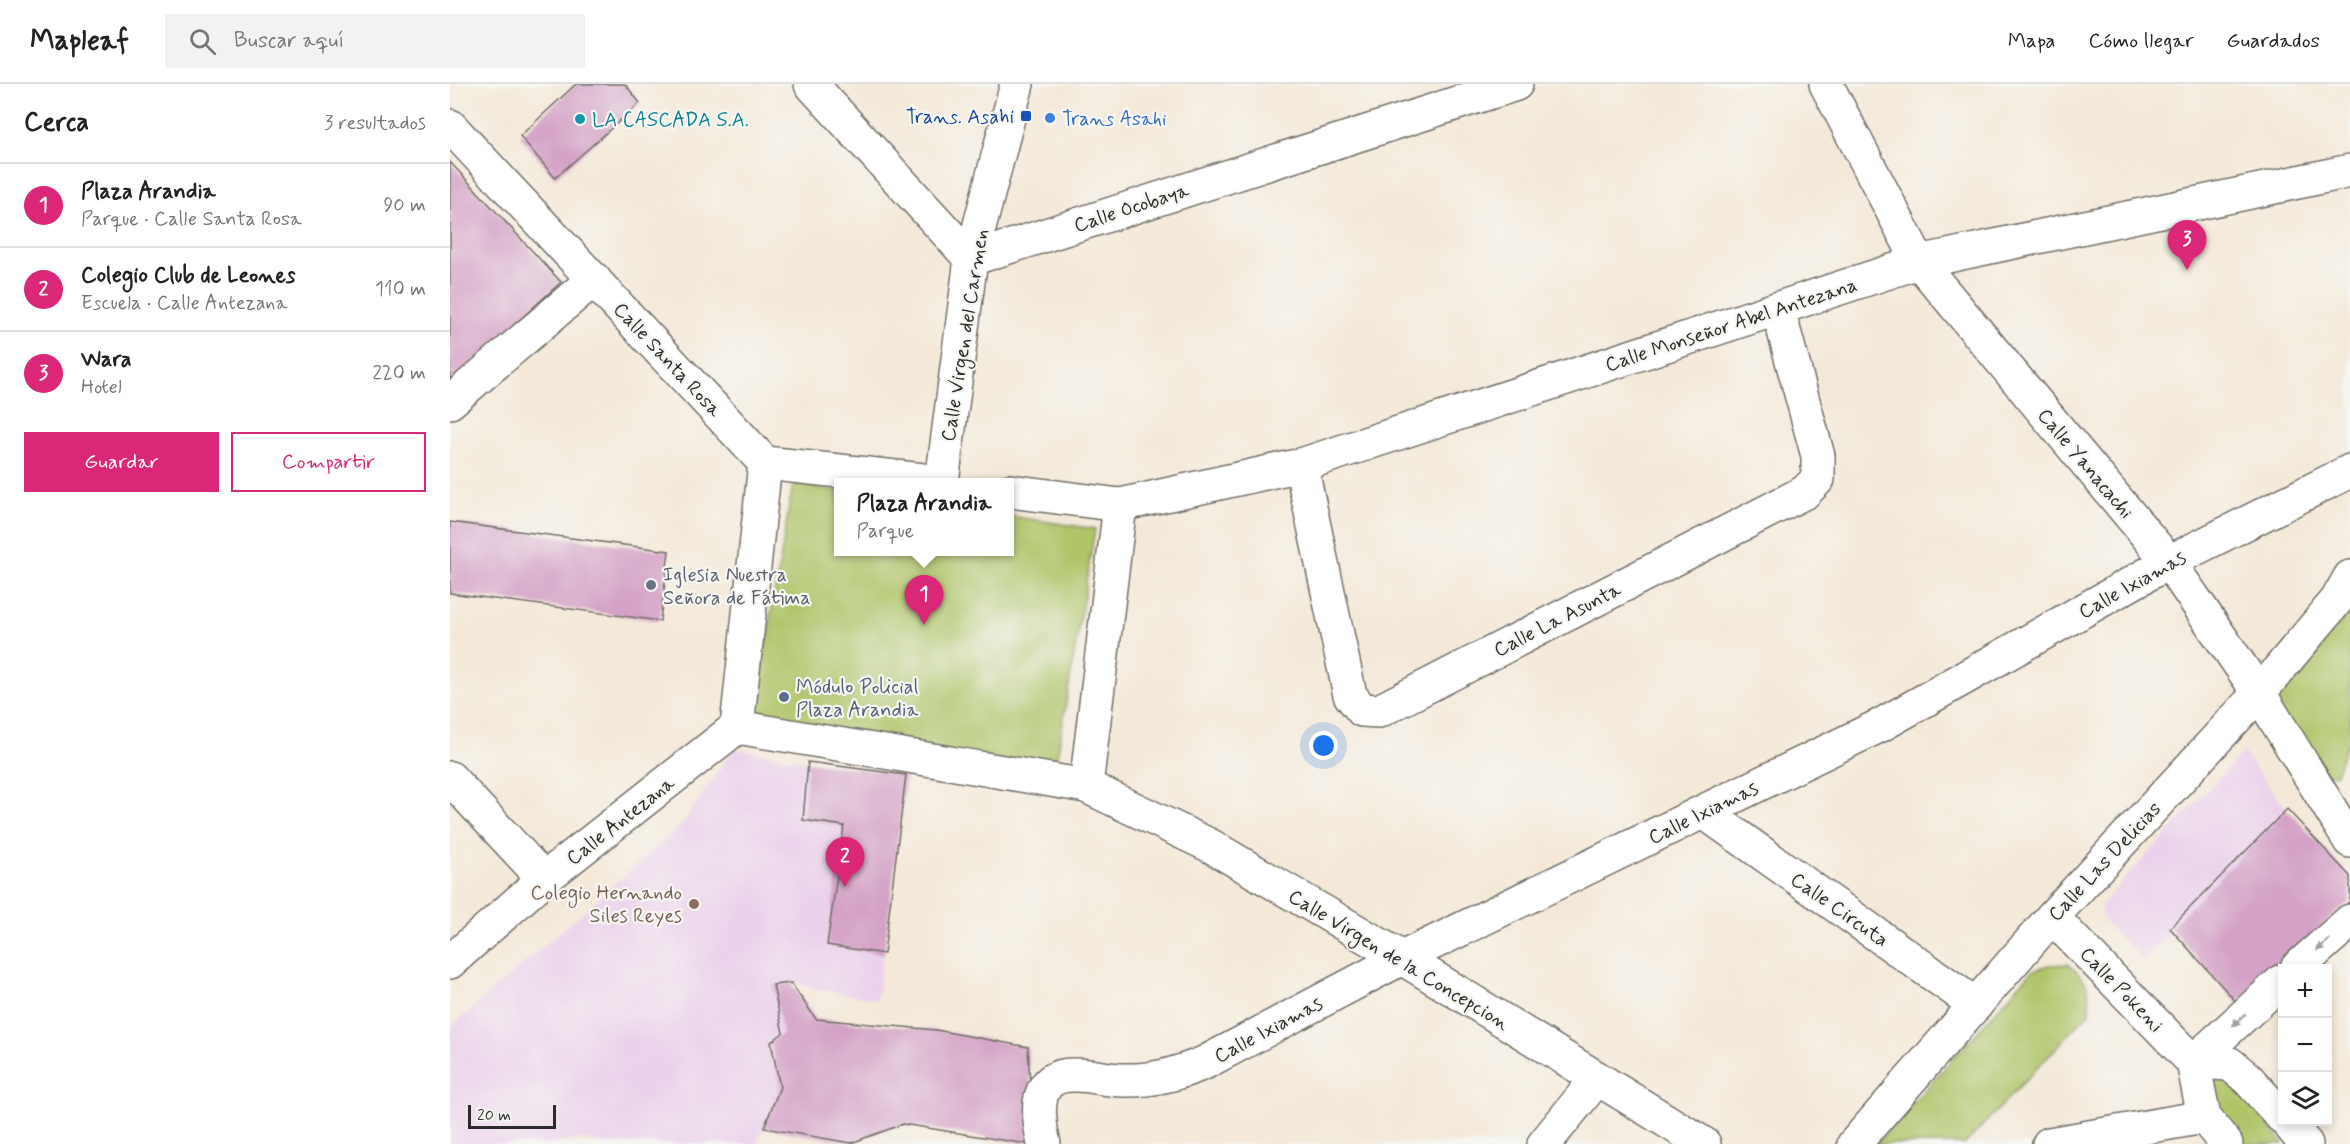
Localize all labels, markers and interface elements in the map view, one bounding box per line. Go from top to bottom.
search box [165,14,585,68]
text: Mapleaf [30,23,129,60]
icon: search [186,25,219,58]
text: Buscar aquí [234,27,344,55]
text: Mapa [2008,27,2056,55]
text: Cómo llegar [2089,27,2194,55]
text: Guardados [2227,27,2320,55]
place label: Trans. Asahi [906,104,1014,131]
text: Cerca [24,106,89,140]
place label: Trans Asahi [1062,106,1167,133]
place label: LA CASCADA S.A. [592,107,749,134]
marker: Trans. Asahi [1019,109,1033,123]
text: 3 resultados [324,110,426,137]
marker: Trans Asahi [1043,111,1057,125]
marker: LA CASCADA S.A. [573,112,587,126]
street label: Calle Ocobaya [1071,177,1193,240]
text: Plaza Arandia [81,178,216,206]
text: 1 [39,192,48,219]
text: 90 m [383,192,426,219]
text: Parque · Calle Santa Rosa [81,206,302,233]
pin: 3 [2168,220,2206,270]
street label: Calle Virgen del Carmen [935,227,997,444]
text: Colegio Club de Leones [81,262,296,290]
street label: Calle Monseñor Abel Antezana [1602,272,1861,379]
text: 2 [39,276,48,303]
text: 110 m [375,276,426,303]
text: Escuela · Calle Antezana [81,290,287,317]
street label: Calle Santa Rosa [607,297,728,424]
text: Wara [81,346,131,374]
text: 3 [39,360,48,387]
text: 220 m [372,360,426,387]
text: Hotel [81,374,122,401]
street label: Calle Yanacachi [2031,403,2139,525]
button: Guardar [24,432,219,492]
button: Compartir [231,432,426,492]
popup [834,478,1014,556]
text: Plaza Arandia [857,490,991,518]
text: Parque [857,518,914,545]
street label: Calle Ixiamas [2074,545,2191,626]
place label: Iglesia Nuestra Señora de Fátima [663,562,810,612]
pin: 1 [904,576,944,625]
street label: Calle La Asunta [1489,576,1627,664]
marker: Iglesia Nuestra Señora de Fátima [644,578,658,592]
place label: Módulo Policial Plaza Arandia [796,674,920,724]
marker: Módulo Policial Plaza Arandia [777,690,791,704]
your location [1309,731,1338,760]
street label: Calle Antezana [561,770,682,872]
street label: Calle Ixiamas [1644,775,1763,852]
street label: Calle Las Delicias [2043,796,2168,928]
pin: 2 [826,838,864,887]
street label: Calle Circuta [1785,867,1894,954]
place label: Colegio Hernando Siles Reyes [530,880,682,930]
street label: Calle Virgen de la Concepcion [1282,884,1514,1038]
marker: Colegio Hernando Siles Reyes [687,897,701,911]
one-way arrow [2316,938,2331,952]
street label: Calle Pokeni [2073,941,2169,1039]
map controls [2278,964,2332,1126]
button: + [2278,964,2332,1018]
street label: Calle Ixiamas [1210,990,1328,1070]
one-way arrow [2232,1013,2247,1026]
button: − [2278,1018,2332,1072]
button: layers [2278,1072,2332,1126]
scale bar [468,1102,556,1130]
text: 20 m [477,1105,511,1126]

